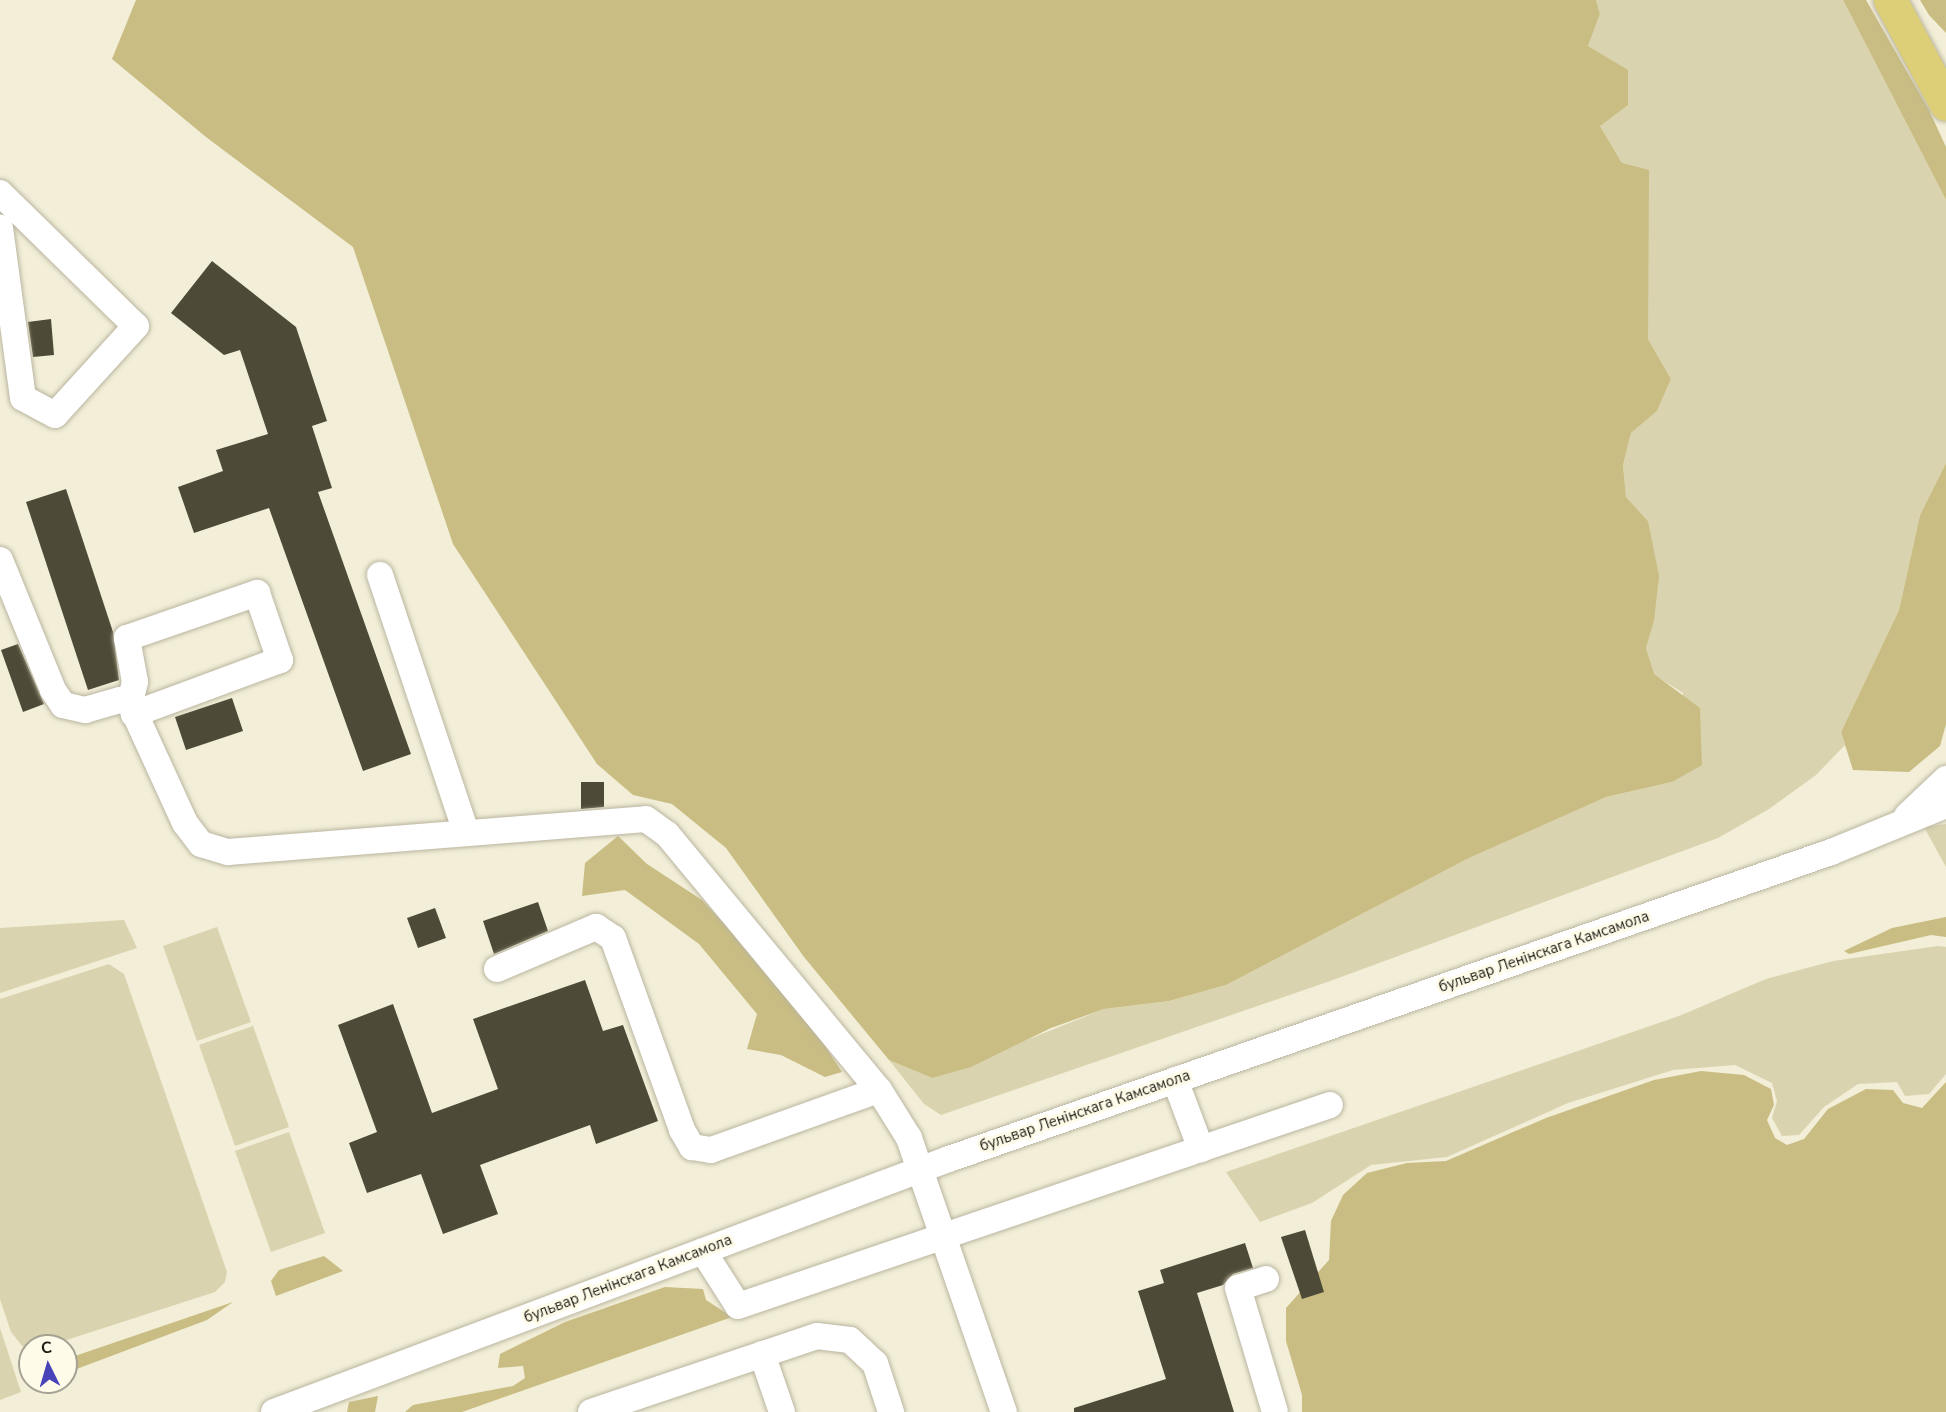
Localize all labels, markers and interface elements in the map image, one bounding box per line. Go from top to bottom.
street label: бульвар Ленінскага Камсамола [1436,907,1652,997]
street label: бульвар Ленінскага Камсамола [977,1066,1193,1156]
street label: бульвар Ленінскага Камсамола [522,1231,734,1327]
north arrow [18,1334,78,1394]
text: С [40,1337,53,1359]

